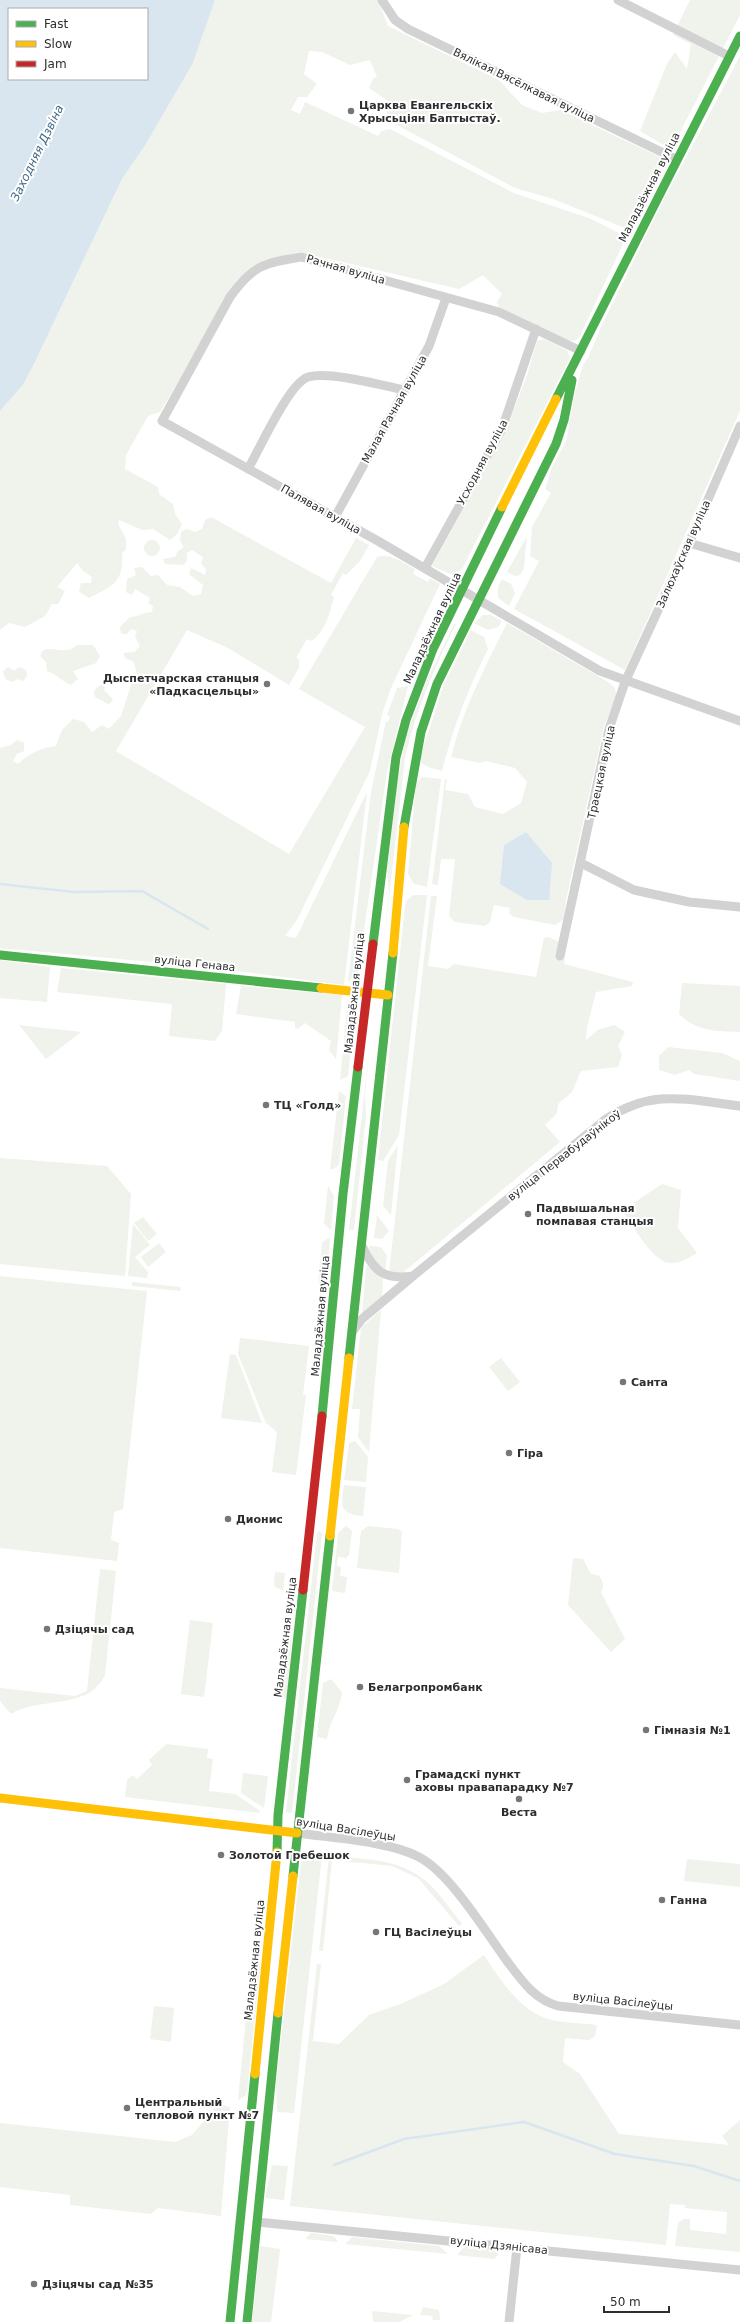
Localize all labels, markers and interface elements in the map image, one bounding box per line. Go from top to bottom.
legend [8,8,148,80]
text: Fast [44,17,68,31]
text: Slow [44,37,72,51]
street label: Вялікая Вясёлкавая вуліца [451,45,597,125]
text: Jam [43,57,67,71]
place label: Царква Евангельскіх Хрысьціян Баптыстаў. [359,99,501,125]
water label: Заходняя Дзвіна [8,103,66,203]
marker: Царква Евангельскіх Хрысьціян Баптыстаў. [346,106,356,116]
street label: Маладзёжная вуліца [616,130,683,244]
street label: Рачная вуліца [305,252,387,287]
street label: Малая Рачная вуліца [359,353,430,465]
street label: Усходняя вуліца [454,417,510,507]
street label: Палявая вуліца [279,482,363,537]
street label: Залюхаўская вуліца [654,498,713,610]
street label: Маладзёжная вуліца [401,570,464,686]
place label: Дыспетчарская станцыя «Падкасцельцы» [103,672,259,698]
marker: Дыспетчарская станцыя «Падкасцельцы» [262,679,272,689]
street label: Траецкая вуліца [585,724,618,821]
street label: Маладзёжная вуліца [342,932,367,1054]
street label: вуліца Генава [154,953,236,974]
place label: ТЦ «Голд» [274,1099,341,1112]
marker: ТЦ «Голд» [261,1100,271,1110]
street label: вуліца Первабудаўнікоў [505,1107,624,1204]
place label: Падвышальная помпавая станцыя [536,1202,654,1228]
marker: Падвышальная помпавая станцыя [523,1209,533,1219]
street label: Маладзёжная вуліца [309,1255,332,1377]
place label: Санта [631,1376,668,1389]
marker: Санта [618,1377,628,1387]
place label: Гіра [517,1447,543,1460]
marker: Гіра [504,1448,514,1458]
place label: Дионис [236,1513,283,1526]
marker: Дионис [223,1514,233,1524]
street label: Маладзёжная вуліца [272,1576,299,1698]
place label: Дзіцячы сад [55,1623,134,1636]
marker: Дзіцячы сад [42,1624,52,1634]
place label: Белагропромбанк [368,1681,483,1694]
marker: Белагропромбанк [355,1682,365,1692]
place label: Гімназія №1 [654,1724,731,1737]
marker: Гімназія №1 [641,1725,651,1735]
place label: Грамадскі пункт аховы правапарадку №7 [415,1768,574,1794]
marker: Грамадскі пункт аховы правапарадку №7 [402,1775,412,1785]
marker: Веста [514,1794,524,1804]
place label: Веста [501,1806,537,1819]
street label: вуліца Васілеўцы [295,1815,397,1844]
place label: Золотой Гребешок [229,1849,350,1862]
marker: Золотой Гребешок [216,1850,226,1860]
place label: Ганна [670,1894,707,1907]
marker: Ганна [657,1895,667,1905]
street label: Маладзёжная вуліца [242,1899,267,2021]
place label: ГЦ Васілеўцы [384,1926,472,1939]
marker: ГЦ Васілеўцы [371,1927,381,1937]
street label: вуліца Васілеўцы [572,1990,674,2013]
place label: Центральный тепловой пункт №7 [135,2096,259,2122]
marker: Центральный тепловой пункт №7 [122,2103,132,2113]
street label: вуліца Дзянісава [449,2234,548,2257]
place label: Дзіцячы сад №35 [42,2278,154,2291]
marker: Дзіцячы сад №35 [29,2279,39,2289]
scale bar [604,2288,669,2314]
text: 50 m [610,2295,641,2309]

